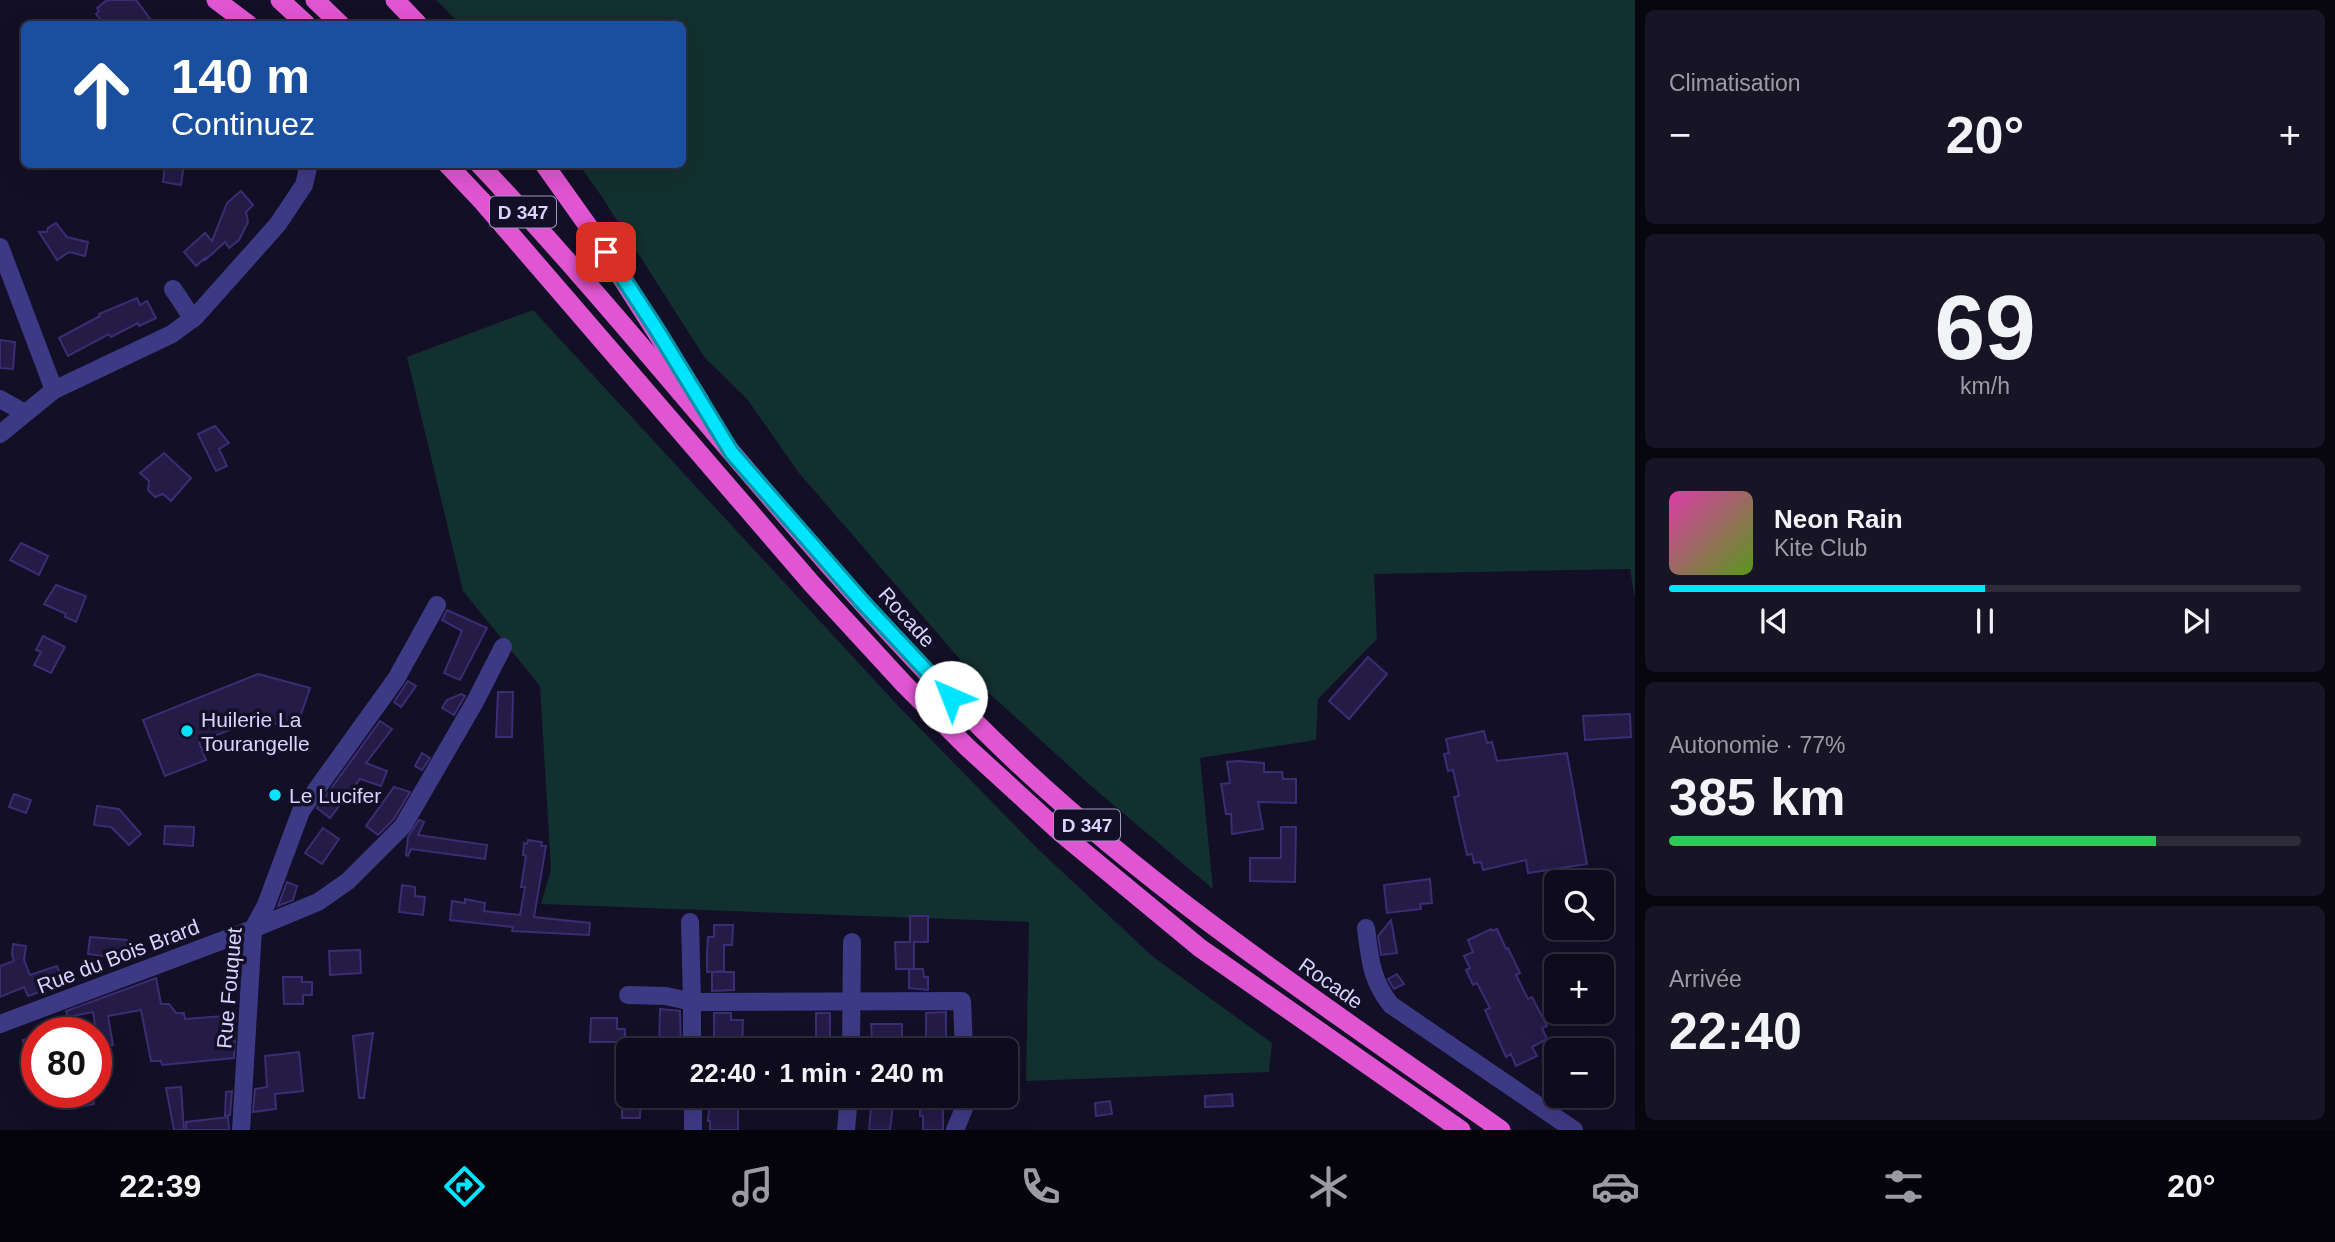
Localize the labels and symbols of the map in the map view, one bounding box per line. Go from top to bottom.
road number: D 347 [490,196,556,228]
pin [576,222,636,282]
street label: Rocade [874,582,940,652]
position arrow [914,660,988,734]
place label: Huilerie La Tourangelle [201,708,310,755]
marker: Huilerie La Tourangelle [179,723,195,739]
place label: Le Lucifer [289,784,381,807]
marker: Le Lucifer [267,787,283,803]
road number: D 347 [1054,810,1120,840]
street label: Rue du Bois Brard [34,915,202,997]
street label: Rue Fouquet [212,926,246,1049]
street label: Rocade [1295,953,1367,1013]
speed limit sign: 80 [21,1017,112,1108]

